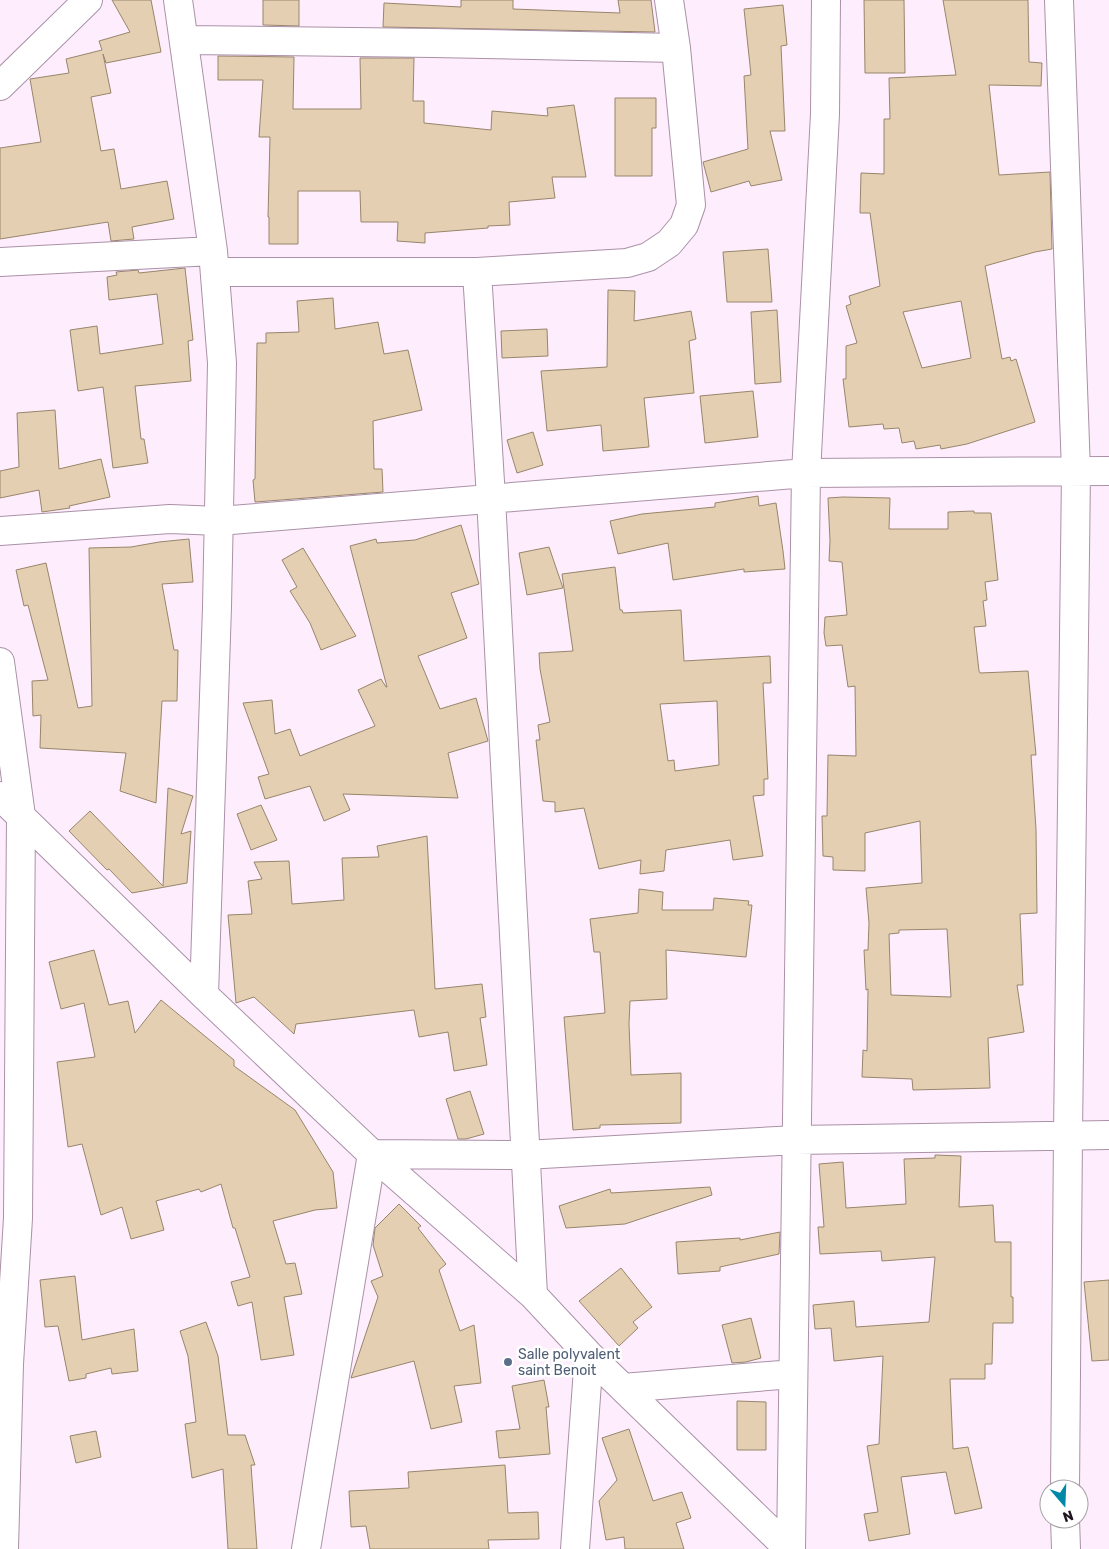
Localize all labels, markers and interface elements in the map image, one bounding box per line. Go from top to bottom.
place label: Salle polyvalent saint Benoit [518,1346,621,1379]
marker: Salle polyvalent saint Benoit [502,1356,514,1368]
north arrow [1039,1479,1089,1529]
text: N [1061,1506,1076,1525]

